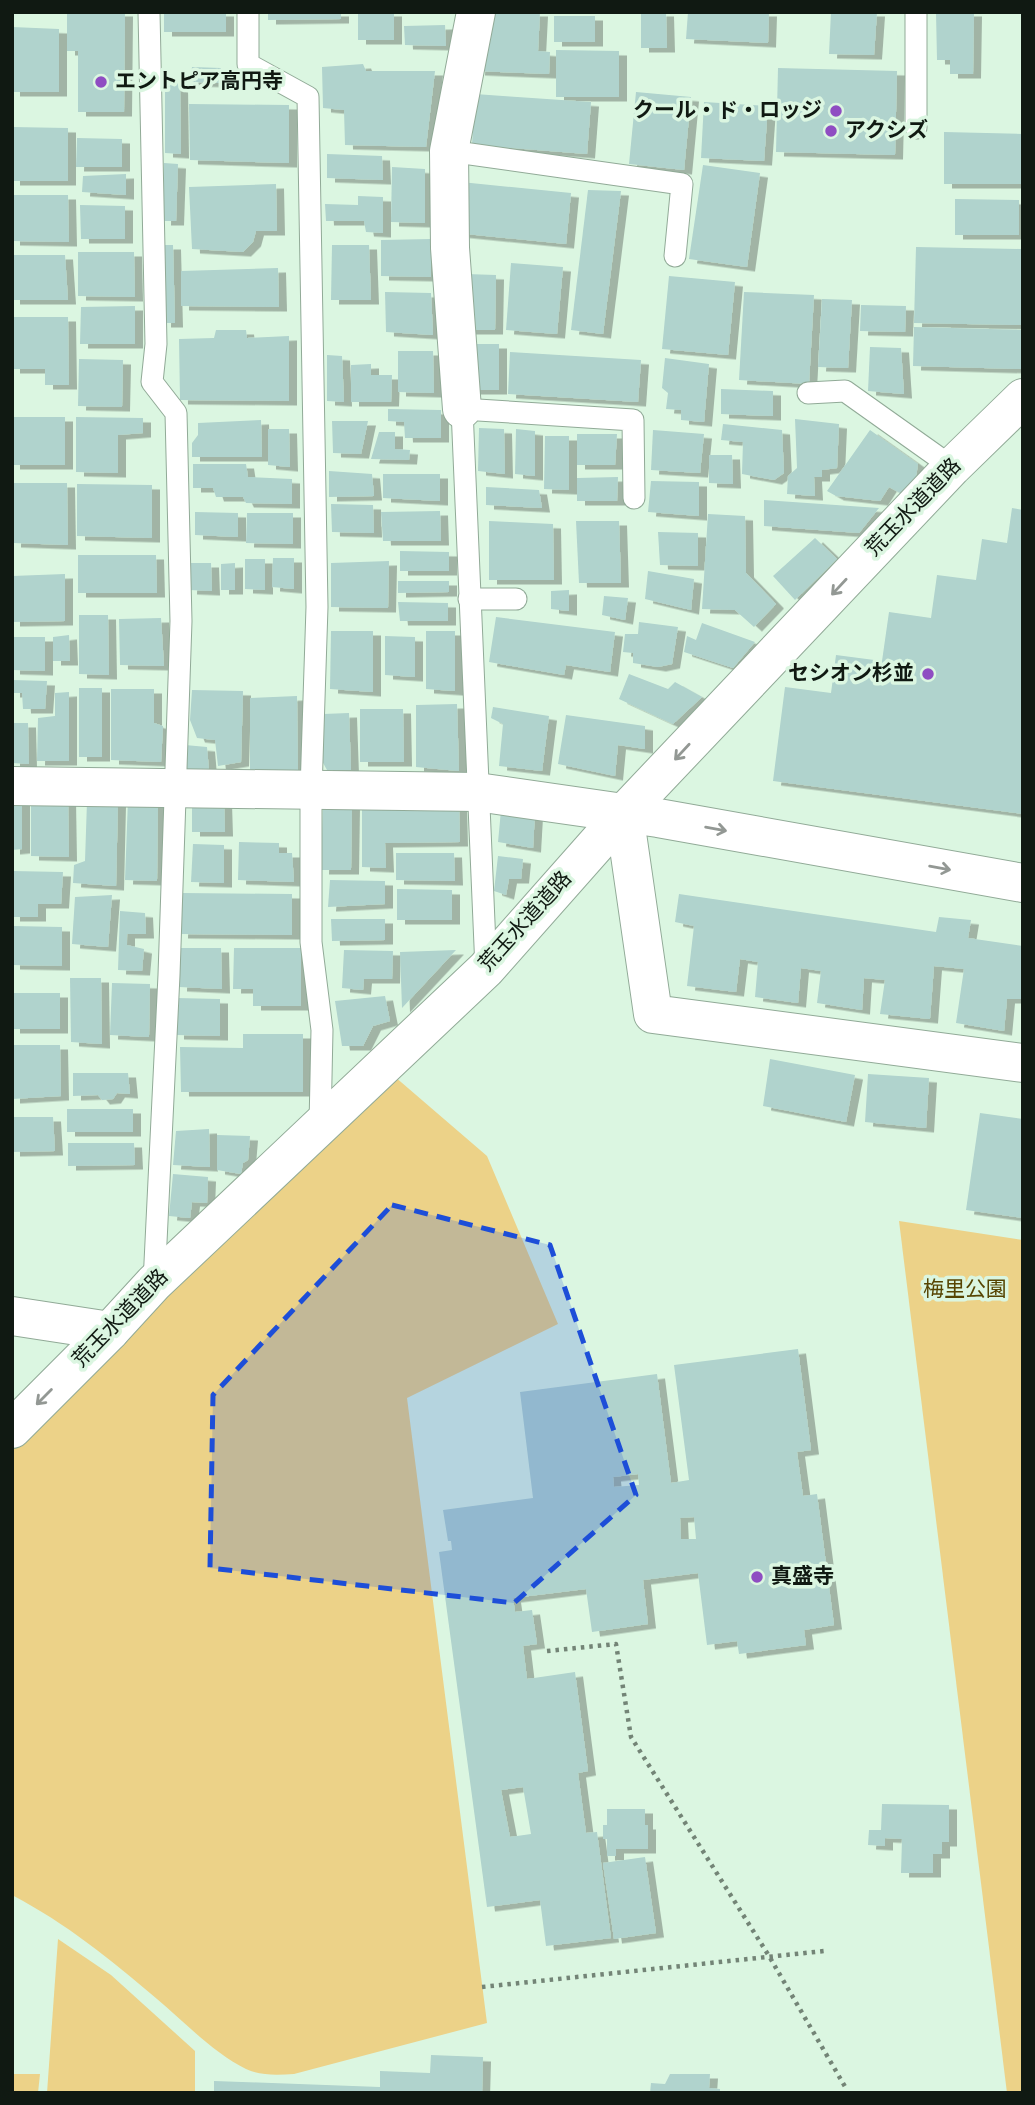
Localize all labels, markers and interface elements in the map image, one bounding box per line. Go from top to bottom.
place label: エントピア高円寺 [115,69,283,96]
marker: エントピア高円寺 [93,74,109,90]
place label: クール・ド・ロッジ [633,98,822,125]
marker: クール・ド・ロッジ [828,103,844,119]
place label: アクシズ [845,118,928,145]
marker: アクシズ [823,123,839,139]
street label: 荒玉水道道路 [861,453,967,563]
one-way arrow [830,578,847,595]
place label: セシオン杉並 [788,661,914,688]
marker: セシオン杉並 [920,666,936,682]
one-way arrow [673,744,690,761]
one-way arrow [704,823,727,836]
one-way arrow [928,862,951,875]
street label: 荒玉水道道路 [474,866,578,978]
street label: 荒玉水道道路 [68,1264,174,1374]
park label: 梅里公園 [923,1277,1007,1304]
one-way arrow [36,1388,53,1405]
place label: 真盛寺 [771,1564,834,1591]
marker: 真盛寺 [749,1569,765,1585]

